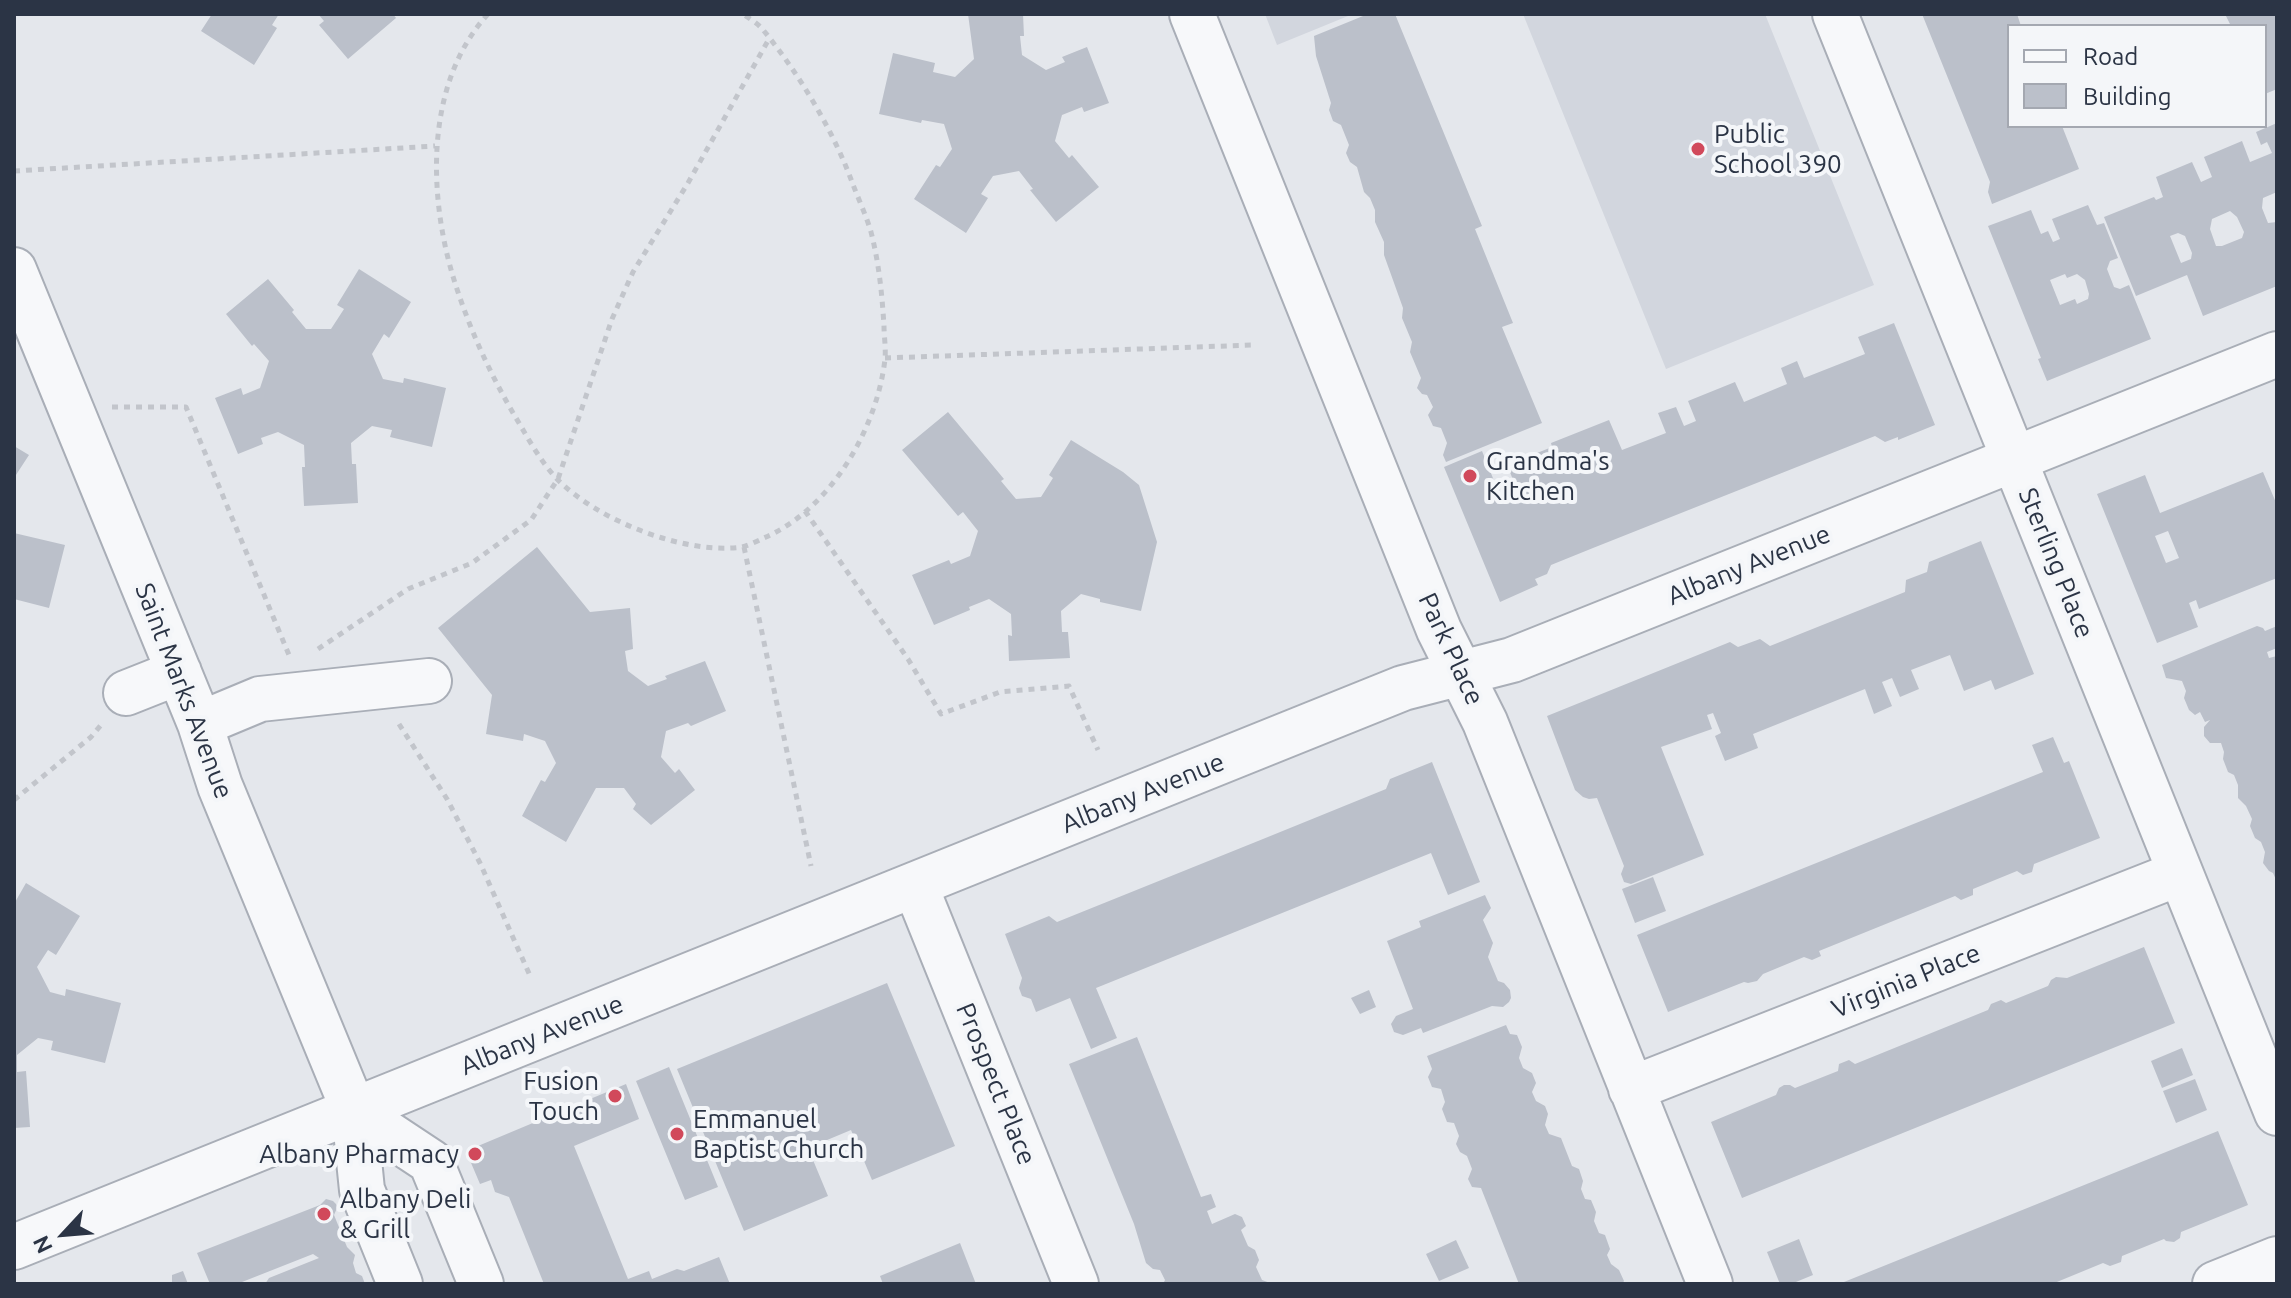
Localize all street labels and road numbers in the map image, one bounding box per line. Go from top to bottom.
street label: Sterling Place [2012,483,2100,643]
street label: Albany Avenue [1663,518,1835,612]
street label: Saint Marks Avenue [129,579,239,803]
street label: Park Place [1412,588,1490,710]
street label: Albany Avenue [1057,746,1229,840]
street label: Virginia Place [1827,937,1985,1025]
street label: Albany Avenue [456,988,628,1082]
street label: Prospect Place [949,998,1043,1170]

